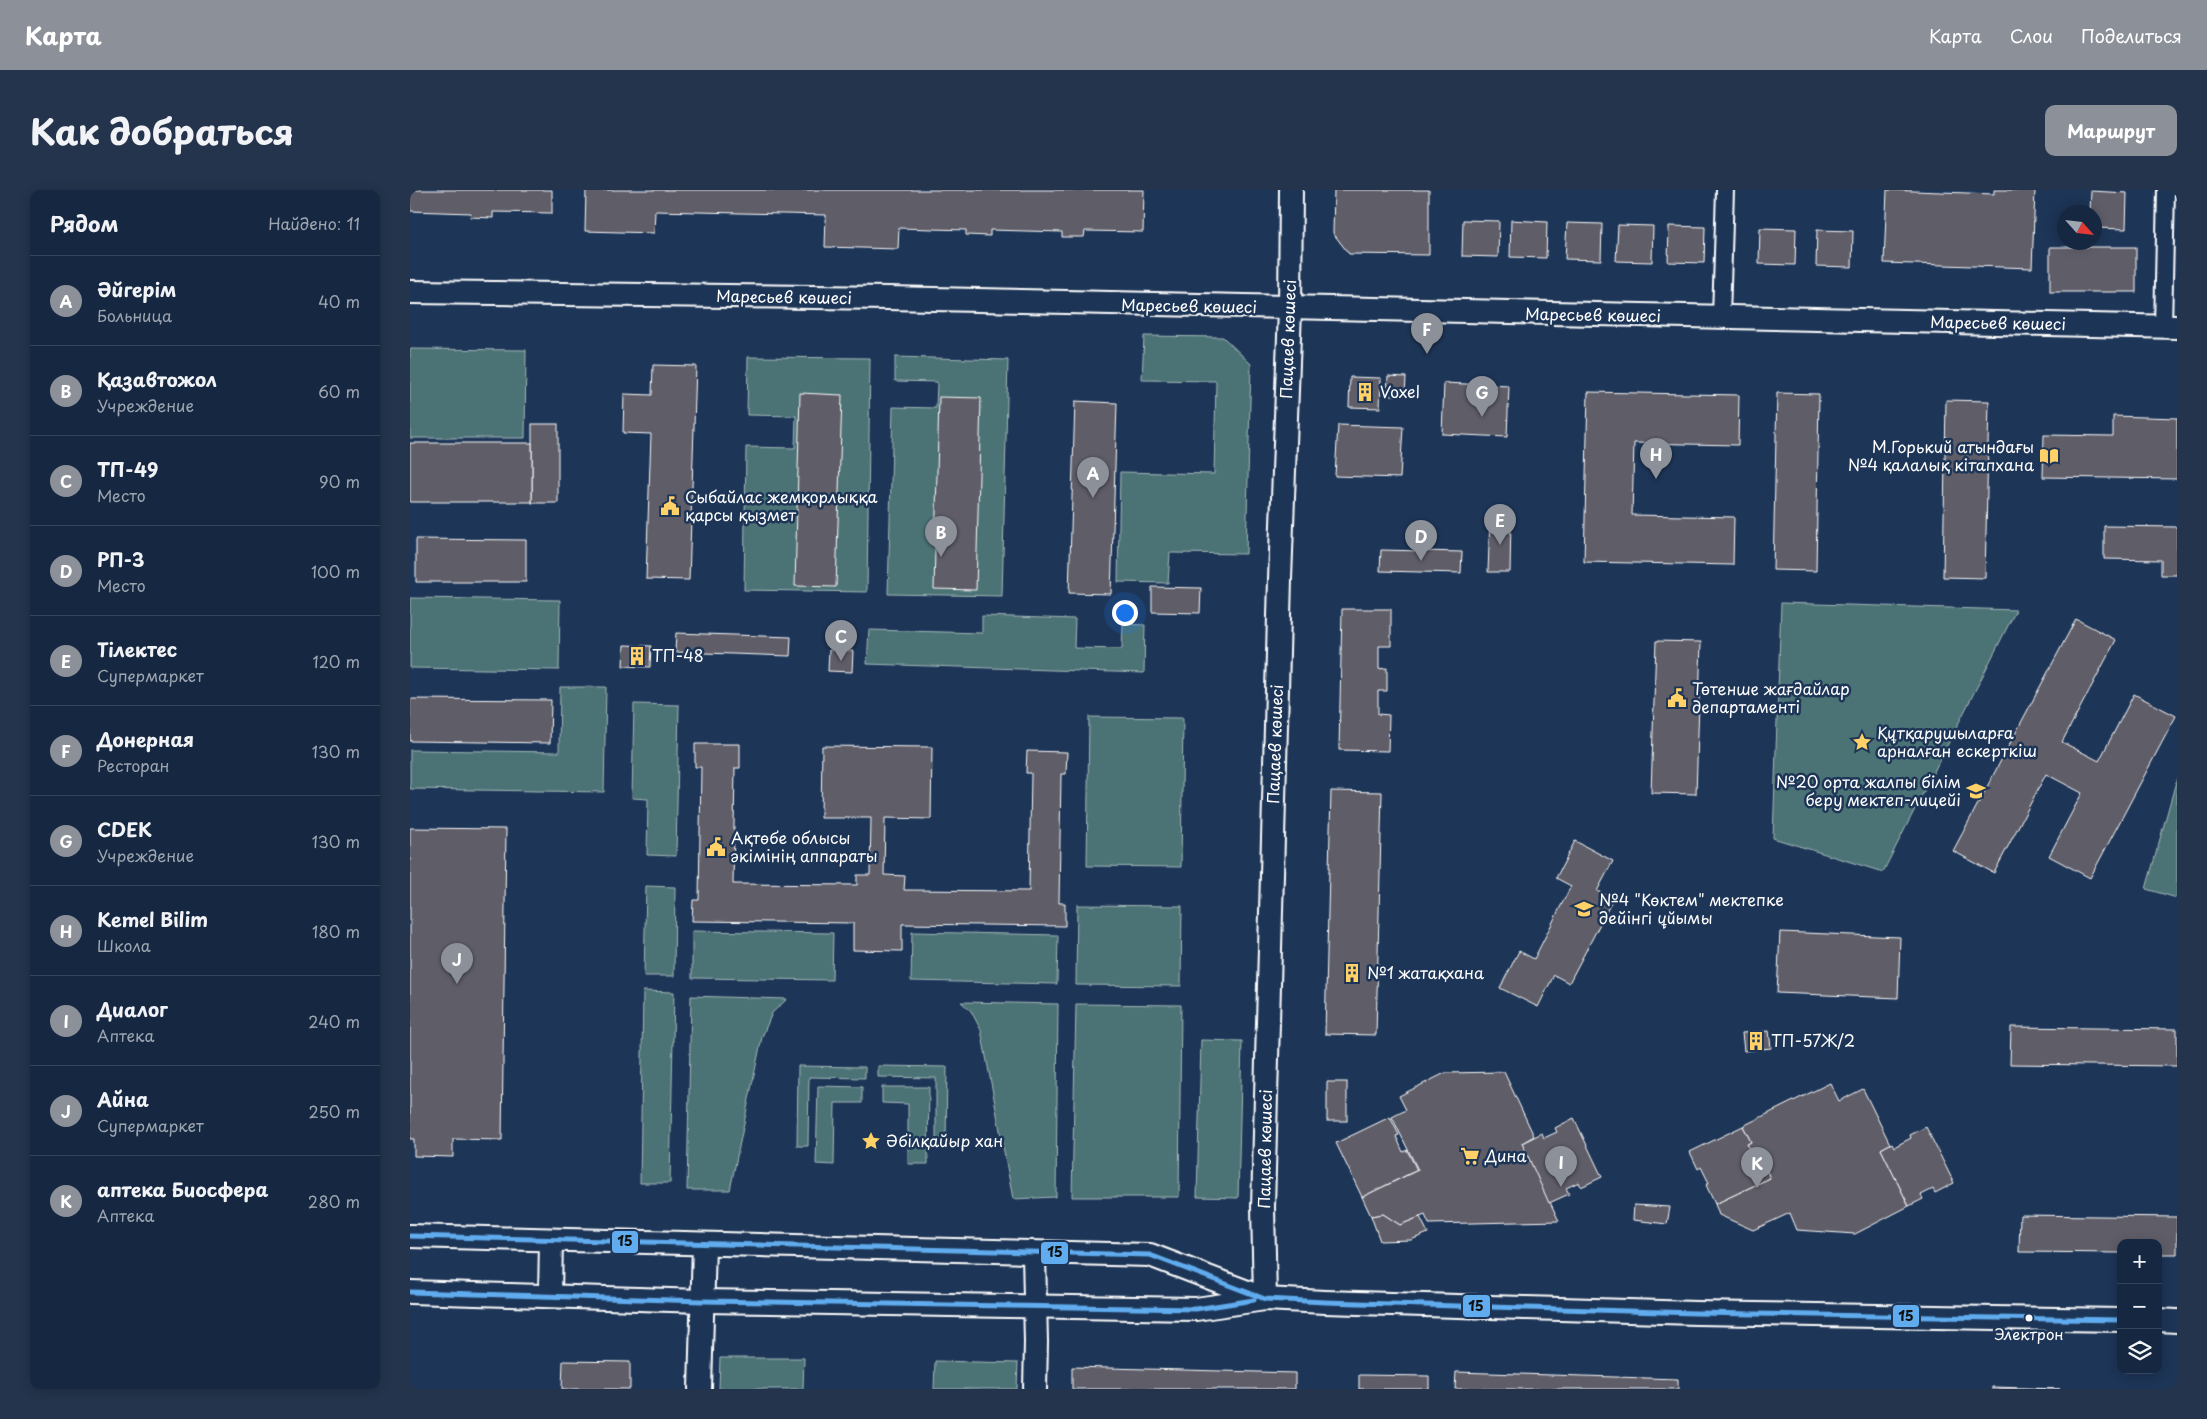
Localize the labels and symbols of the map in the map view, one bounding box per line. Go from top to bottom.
north arrow [2057,205,2102,250]
street label: Пацаев көшесі [1273,279,1301,399]
street label: Маресьев көшесі [716,283,852,309]
street label: Маресьев көшесі [1121,292,1257,318]
street label: Маресьев көшесі [1525,301,1661,327]
street label: Маресьев көшесі [1930,309,2066,335]
pin: F [1411,313,1443,354]
pin: G [1466,376,1498,417]
place label: Voxel [1380,379,1420,403]
building icon: Voxel [1354,381,1376,403]
place label: М.Горький атындағы №4 қалалық кітапхана [1848,434,2034,476]
pin: H [1640,438,1672,479]
library icon: М.Горький атындағы №4 қалалық кітапхана [2038,445,2060,467]
pin: A [1077,457,1109,498]
place label: Сыбайлас жемқорлыққа қарсы қызмет [685,484,878,526]
public building icon: Сыбайлас жемқорлыққа қарсы қызмет [659,495,681,517]
pin: E [1484,504,1516,545]
pin: B [925,516,957,557]
pin: D [1405,520,1437,561]
your location [1112,600,1138,626]
pin: C [825,620,857,661]
place label: ТП-48 [652,643,704,667]
building icon: ТП-48 [626,645,648,667]
place label: Төтенше жағдайлар департаменті [1692,676,1850,718]
street label: Пацаев көшесі [1260,684,1288,804]
public building icon: Төтенше жағдайлар департаменті [1666,687,1688,709]
place label: Құтқарушыларға арналған ескерткіш [1877,720,2037,762]
place icon: Құтқарушыларға арналған ескерткіш [1851,731,1873,753]
place label: №20 орта жалпы білім беру мектеп-лицейі [1776,769,1961,811]
school or university icon: №20 орта жалпы білім беру мектеп-лицейі [1965,780,1987,802]
place label: Ақтөбе облысы әкімінің аппараты [731,825,878,867]
public building icon: Ақтөбе облысы әкімінің аппараты [705,836,727,858]
place label: №4 "Көктем" мектепке дейінгі ұйымы [1599,887,1784,929]
school or university icon: №4 "Көктем" мектепке дейінгі ұйымы [1573,898,1595,920]
pin: J [441,943,473,984]
place label: №1 жатақхана [1367,960,1484,984]
building icon: №1 жатақхана [1341,962,1363,984]
place label: ТП-57Ж/2 [1771,1028,1855,1052]
building icon: ТП-57Ж/2 [1745,1030,1767,1052]
street label: Пацаев көшесі [1251,1089,1277,1209]
place label: Әбілқайыр хан [886,1128,1003,1152]
place icon: Әбілқайыр хан [860,1130,882,1152]
place label: Дина [1484,1143,1526,1167]
supermarket icon: Дина [1459,1145,1481,1167]
pin: I [1545,1146,1577,1187]
pin: K [1741,1147,1773,1188]
line badge: 15 [611,1230,639,1254]
text: 15 [617,1230,633,1251]
line badge: 15 [1040,1241,1069,1265]
text: 15 [1047,1241,1063,1262]
line badge: 15 [1462,1294,1491,1318]
text: 15 [1468,1295,1484,1316]
line badge: 15 [1892,1304,1920,1328]
text: 15 [1898,1305,1914,1326]
marker: Электрон [2024,1313,2034,1323]
place label: Электрон [1994,1322,2064,1345]

